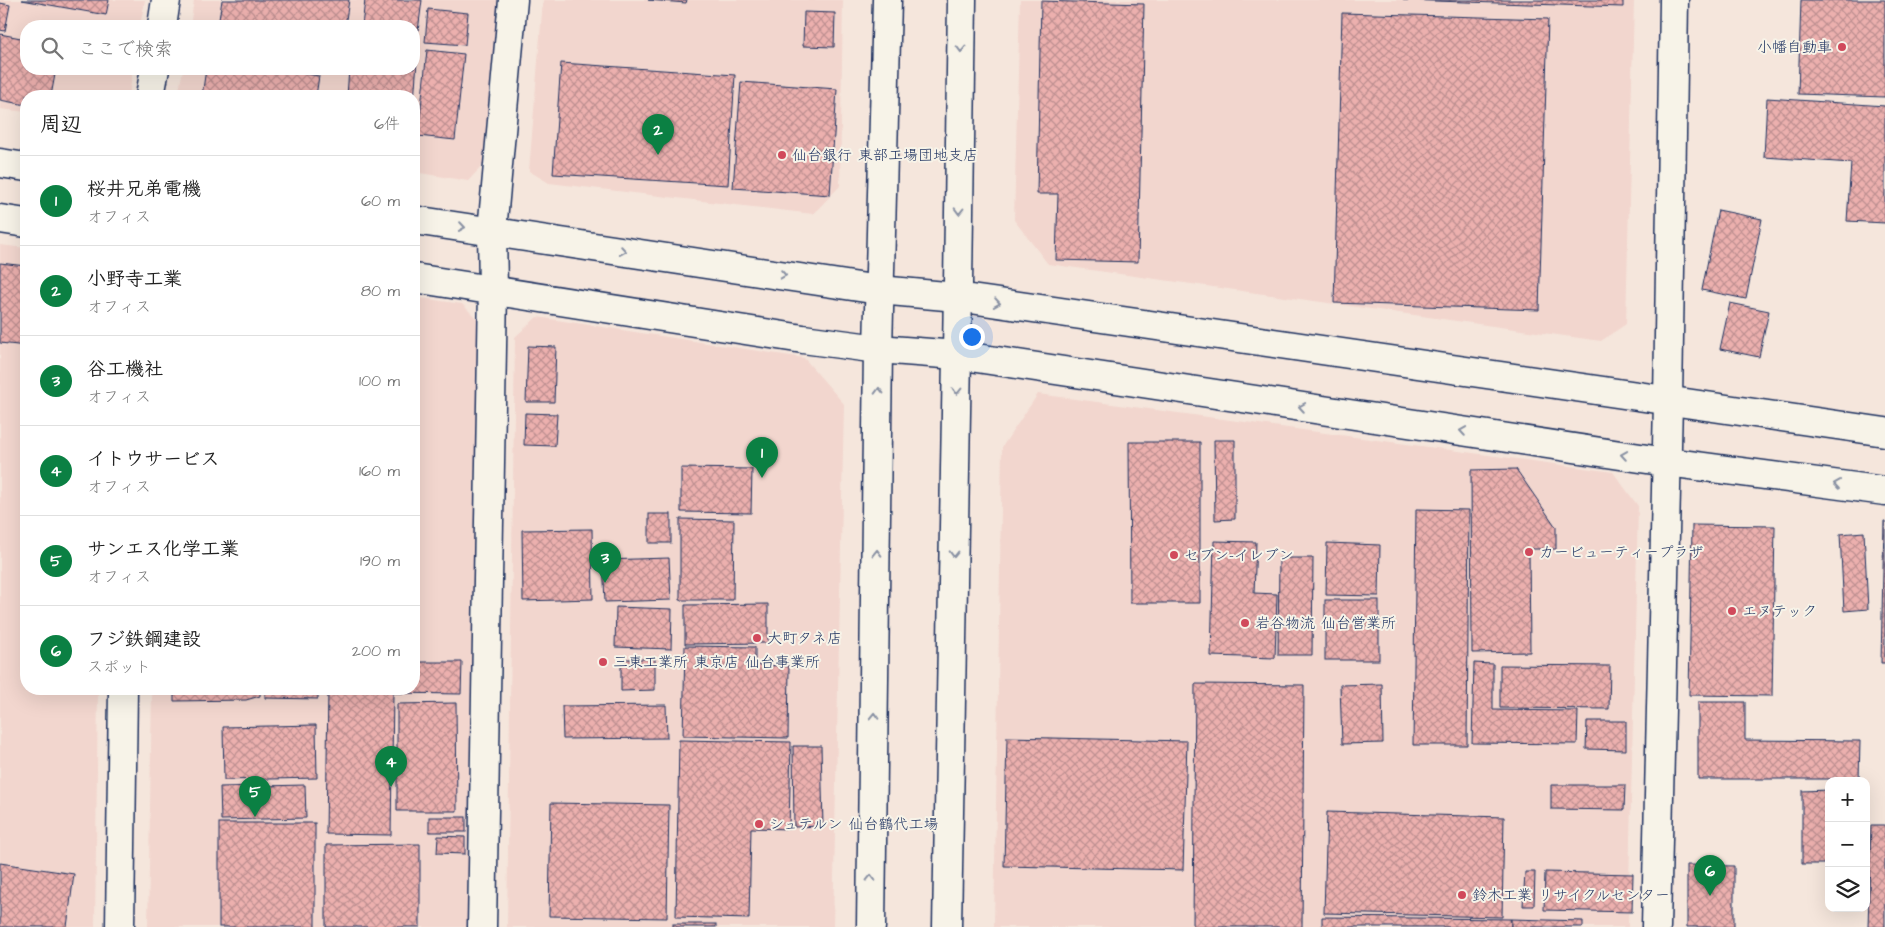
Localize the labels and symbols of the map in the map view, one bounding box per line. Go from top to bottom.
place label: 小幡自動車 [1757,37,1832,58]
marker: 小幡自動車 [1836,41,1848,53]
one-way arrow [956,45,966,53]
pin: 2 [642,114,674,155]
place label: 仙台銀行 東部工場団地支店 [792,145,978,166]
marker: 仙台銀行 東部工場団地支店 [776,149,788,161]
one-way arrow [953,207,964,215]
one-way arrow [458,221,466,232]
one-way arrow [618,245,627,255]
one-way arrow [780,269,788,280]
one-way arrow [993,297,1001,308]
your location [959,324,985,350]
one-way arrow [874,387,884,394]
one-way arrow [952,388,962,395]
one-way arrow [1298,402,1307,412]
one-way arrow [1459,426,1467,437]
pin: 1 [746,437,778,478]
one-way arrow [1619,451,1628,461]
one-way arrow [1832,479,1840,490]
pin: 3 [589,542,621,583]
place label: カービューティープラザ [1539,542,1703,563]
place label: セブン-イレブン [1184,545,1294,566]
marker: カービューティープラザ [1523,546,1535,558]
one-way arrow [871,549,882,557]
marker: セブン-イレブン [1168,549,1180,561]
one-way arrow [949,550,959,558]
place label: エヌテック [1742,601,1817,622]
marker: エヌテック [1726,605,1738,617]
place label: 岩谷物流 仙台営業所 [1255,613,1396,634]
marker: 岩谷物流 仙台営業所 [1239,617,1251,629]
place label: 大町タネ店 [767,628,842,649]
marker: 大町タネ店 [751,632,763,644]
place label: 三東工業所 東京店 仙台事業所 [613,652,820,673]
marker: 三東工業所 東京店 仙台事業所 [597,656,609,668]
one-way arrow [869,712,879,720]
pin: 4 [375,746,407,787]
pin: 5 [239,776,271,817]
place label: シュテルン 仙台鶴代工場 [769,814,939,835]
marker: シュテルン 仙台鶴代工場 [753,818,765,830]
pin: 6 [1694,855,1726,896]
one-way arrow [866,874,877,882]
place label: 鈴木工業 リサイクルセンター [1472,885,1670,906]
marker: 鈴木工業 リサイクルセンター [1456,889,1468,901]

